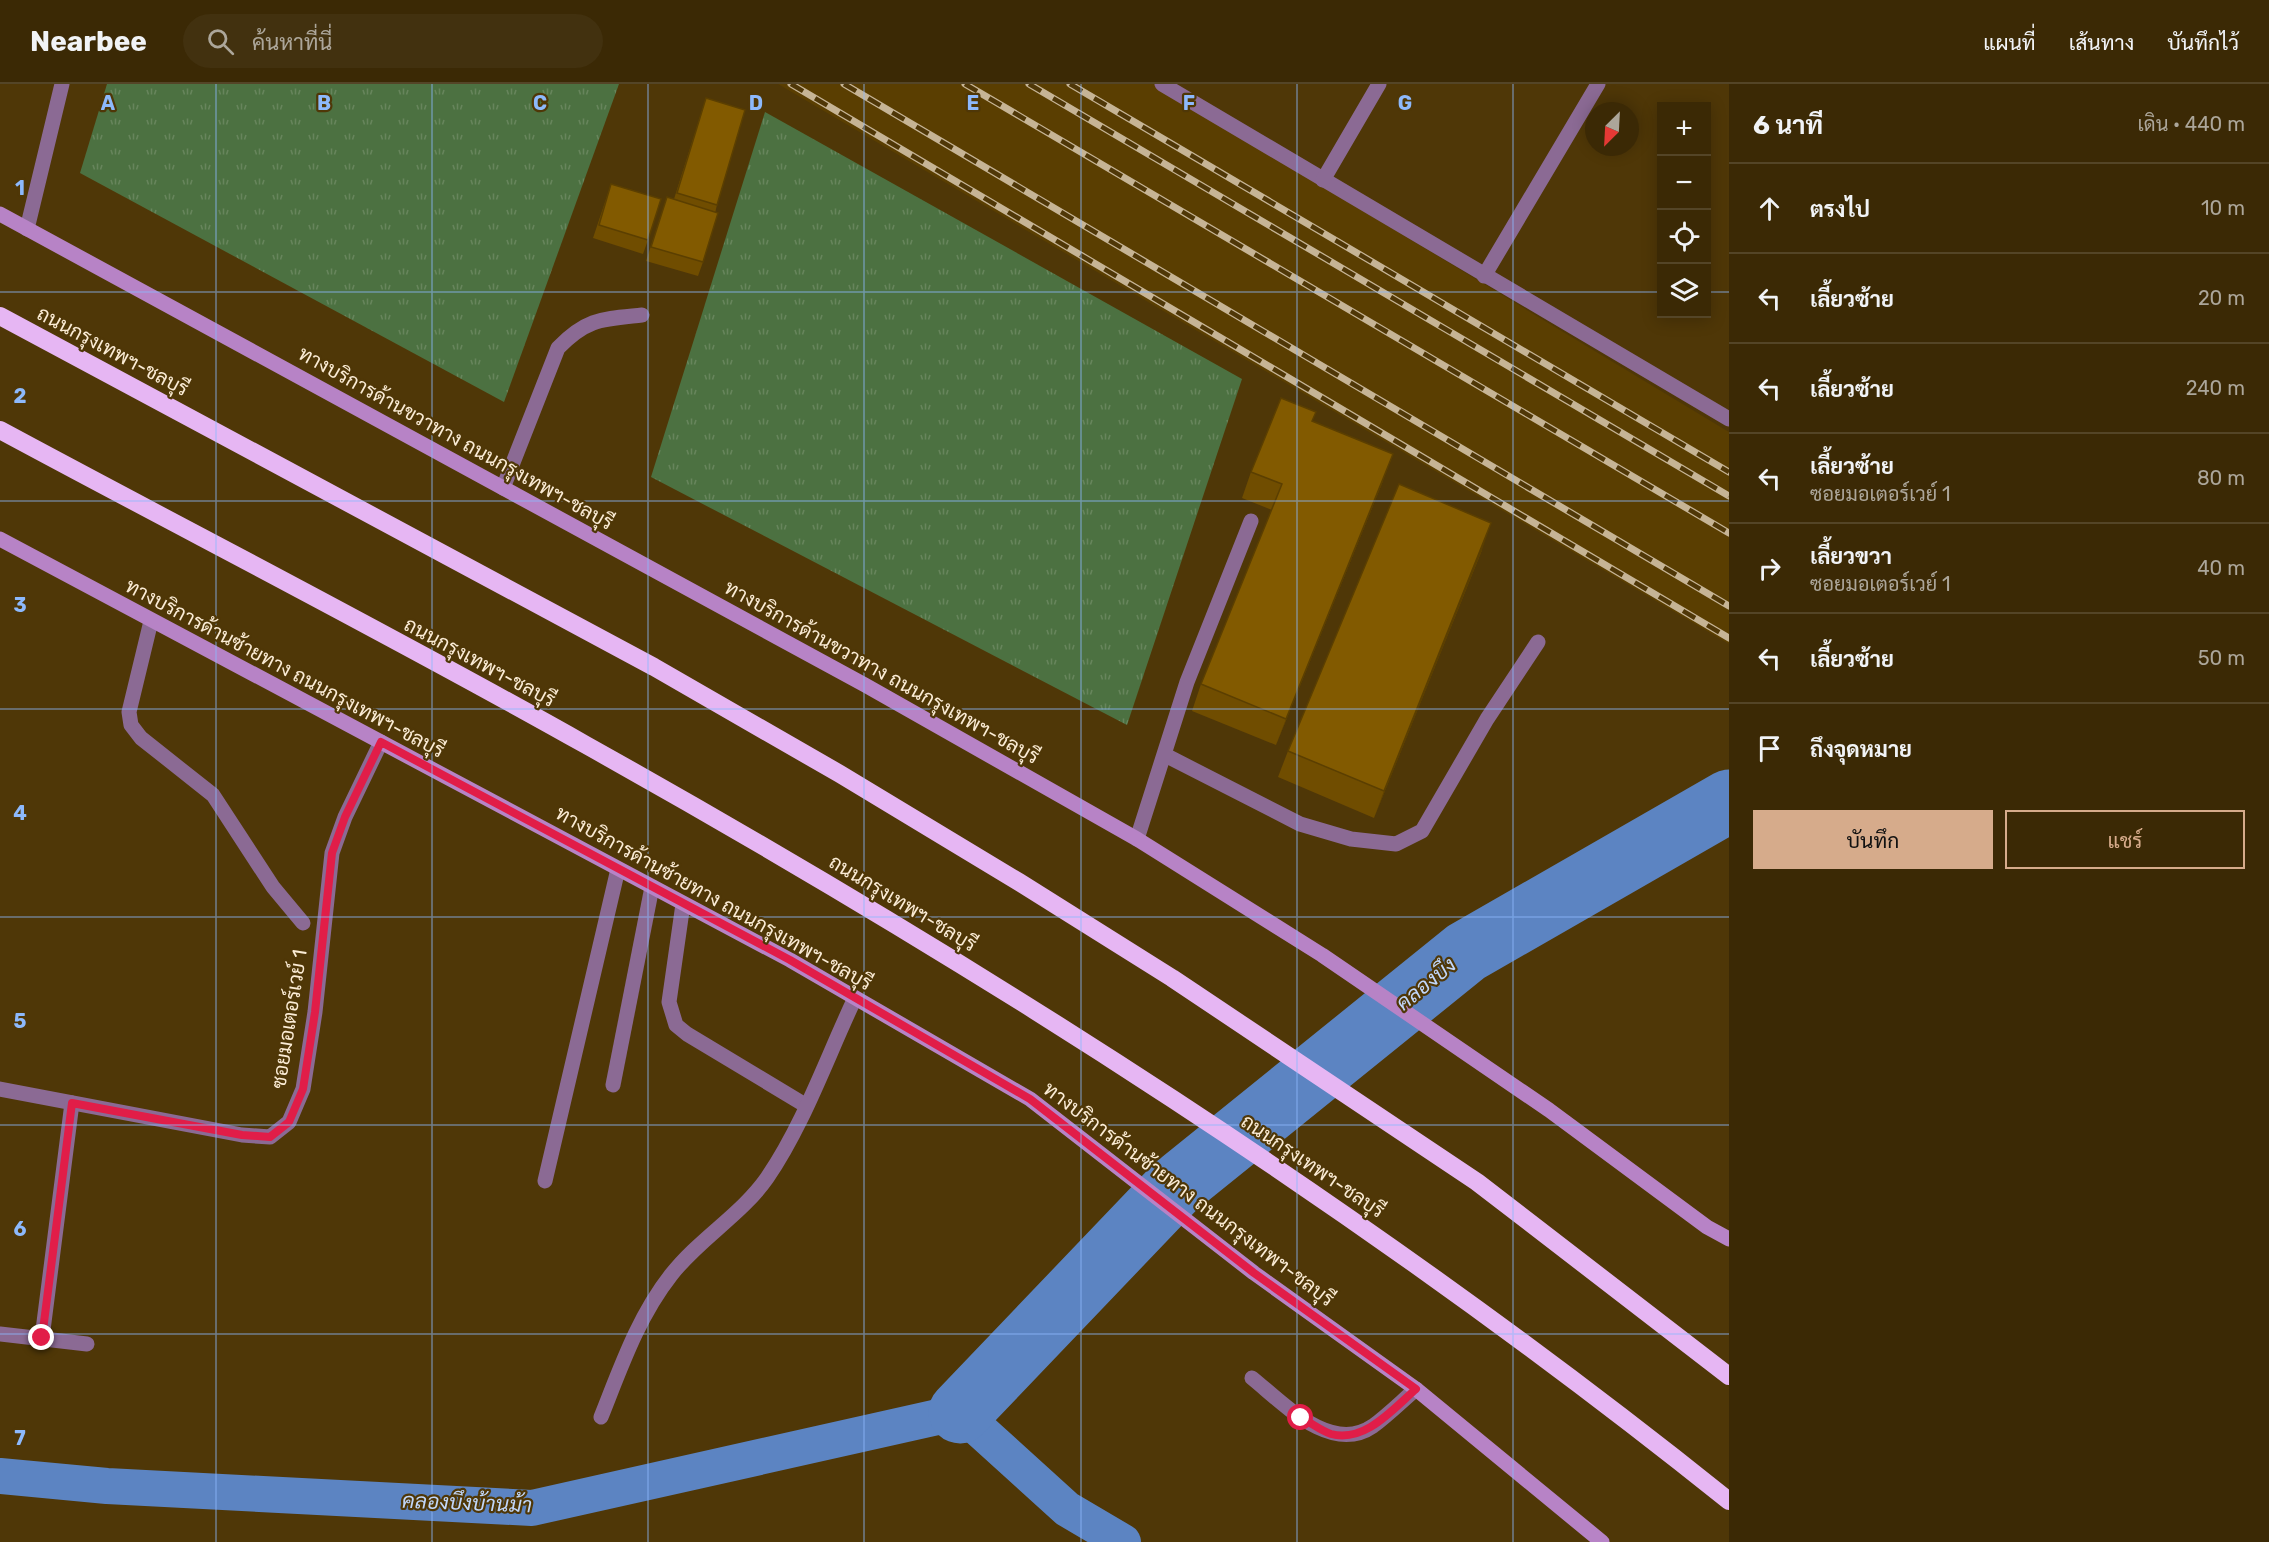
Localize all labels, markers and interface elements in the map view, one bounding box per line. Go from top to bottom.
search box [183,14,603,68]
text: Nearbee [30,25,147,58]
icon: search [204,25,237,58]
text: ค้นหาที่นี่ [252,29,332,56]
text: แผนที่ [1983,30,2036,55]
text: เส้นทาง [2069,30,2134,55]
text: บันทึกไว้ [2167,30,2239,55]
text: A [101,91,116,115]
text: B [317,91,331,115]
text: C [533,91,547,115]
text: D [749,91,763,115]
text: E [967,91,979,115]
text: F [1183,91,1195,115]
text: G [1398,91,1412,115]
north arrow [1585,102,1639,156]
map controls [1657,102,1711,318]
button: + [1657,102,1711,156]
text: 6 นาที [1753,110,1823,141]
text: เดิน · 440 m [2138,112,2245,136]
button: − [1657,156,1711,210]
text: 1 [15,176,25,200]
icon: ahead [1753,192,1786,225]
text: ตรงไป [1810,196,1870,223]
text: 10 m [2201,196,2245,220]
button: locate [1657,210,1711,264]
button: layers [1657,264,1711,318]
icon: left [1753,282,1786,315]
text: เลี้ยวซ้าย [1810,286,1894,313]
text: 20 m [2198,286,2245,310]
street label: ถนนกรุงเทพฯ-ชลบุรี [32,300,193,403]
street label: ทางบริการด้านขวาทาง ถนนกรุงเทพฯ-ชลบุรี [293,340,618,537]
icon: left [1753,372,1786,405]
text: เลี้ยวซ้าย [1810,376,1894,403]
text: 240 m [2186,376,2245,400]
text: 2 [14,384,27,408]
text: เลี้ยวซ้าย [1810,453,1894,480]
icon: left [1753,462,1786,495]
text: 80 m [2197,466,2245,490]
text: ซอยมอเตอร์เวย์ 1 [1810,482,1951,506]
text: เลี้ยวขวา [1810,543,1892,570]
icon: right [1753,552,1786,585]
text: 40 m [2197,556,2245,580]
street label: ทางบริการด้านซ้ายทาง ถนนกรุงเทพฯ-ชลบุรี [120,572,449,764]
text: ซอยมอเตอร์เวย์ 1 [1810,572,1951,596]
street label: ทางบริการด้านขวาทาง ถนนกรุงเทพฯ-ชลบุรี [719,574,1044,771]
text: 3 [13,593,27,617]
street label: ถนนกรุงเทพฯ-ชลบุรี [399,611,560,714]
icon: left [1753,642,1786,675]
text: เลี้ยวซ้าย [1810,646,1894,673]
text: 50 m [2198,646,2245,670]
icon: arrive [1753,732,1786,765]
text: ถึงจุดหมาย [1810,736,1912,763]
street label: ทางบริการด้านซ้ายทาง ถนนกรุงเทพฯ-ชลบุรี [551,800,877,997]
text: 4 [13,801,27,825]
button: บันทึก [1753,810,1993,869]
button: แชร์ [2005,810,2245,869]
street label: ถนนกรุงเทพฯ-ชลบุรี [824,849,982,958]
street label: ซอยมอเตอร์เวย์ 1 [264,947,312,1090]
water label: คลองบึง [1391,952,1461,1015]
text: 5 [14,1009,27,1033]
street label: ทางบริการด้านซ้ายทาง ถนนกรุงเทพฯ-ชลบุรี [1038,1076,1340,1313]
street label: ถนนกรุงเทพฯ-ชลบุรี [1236,1108,1390,1225]
text: 6 [13,1217,27,1241]
route end [28,1324,54,1350]
route start [1287,1404,1313,1430]
text: 7 [14,1426,26,1450]
water label: คลองบึงบ้านม้า [402,1488,532,1517]

